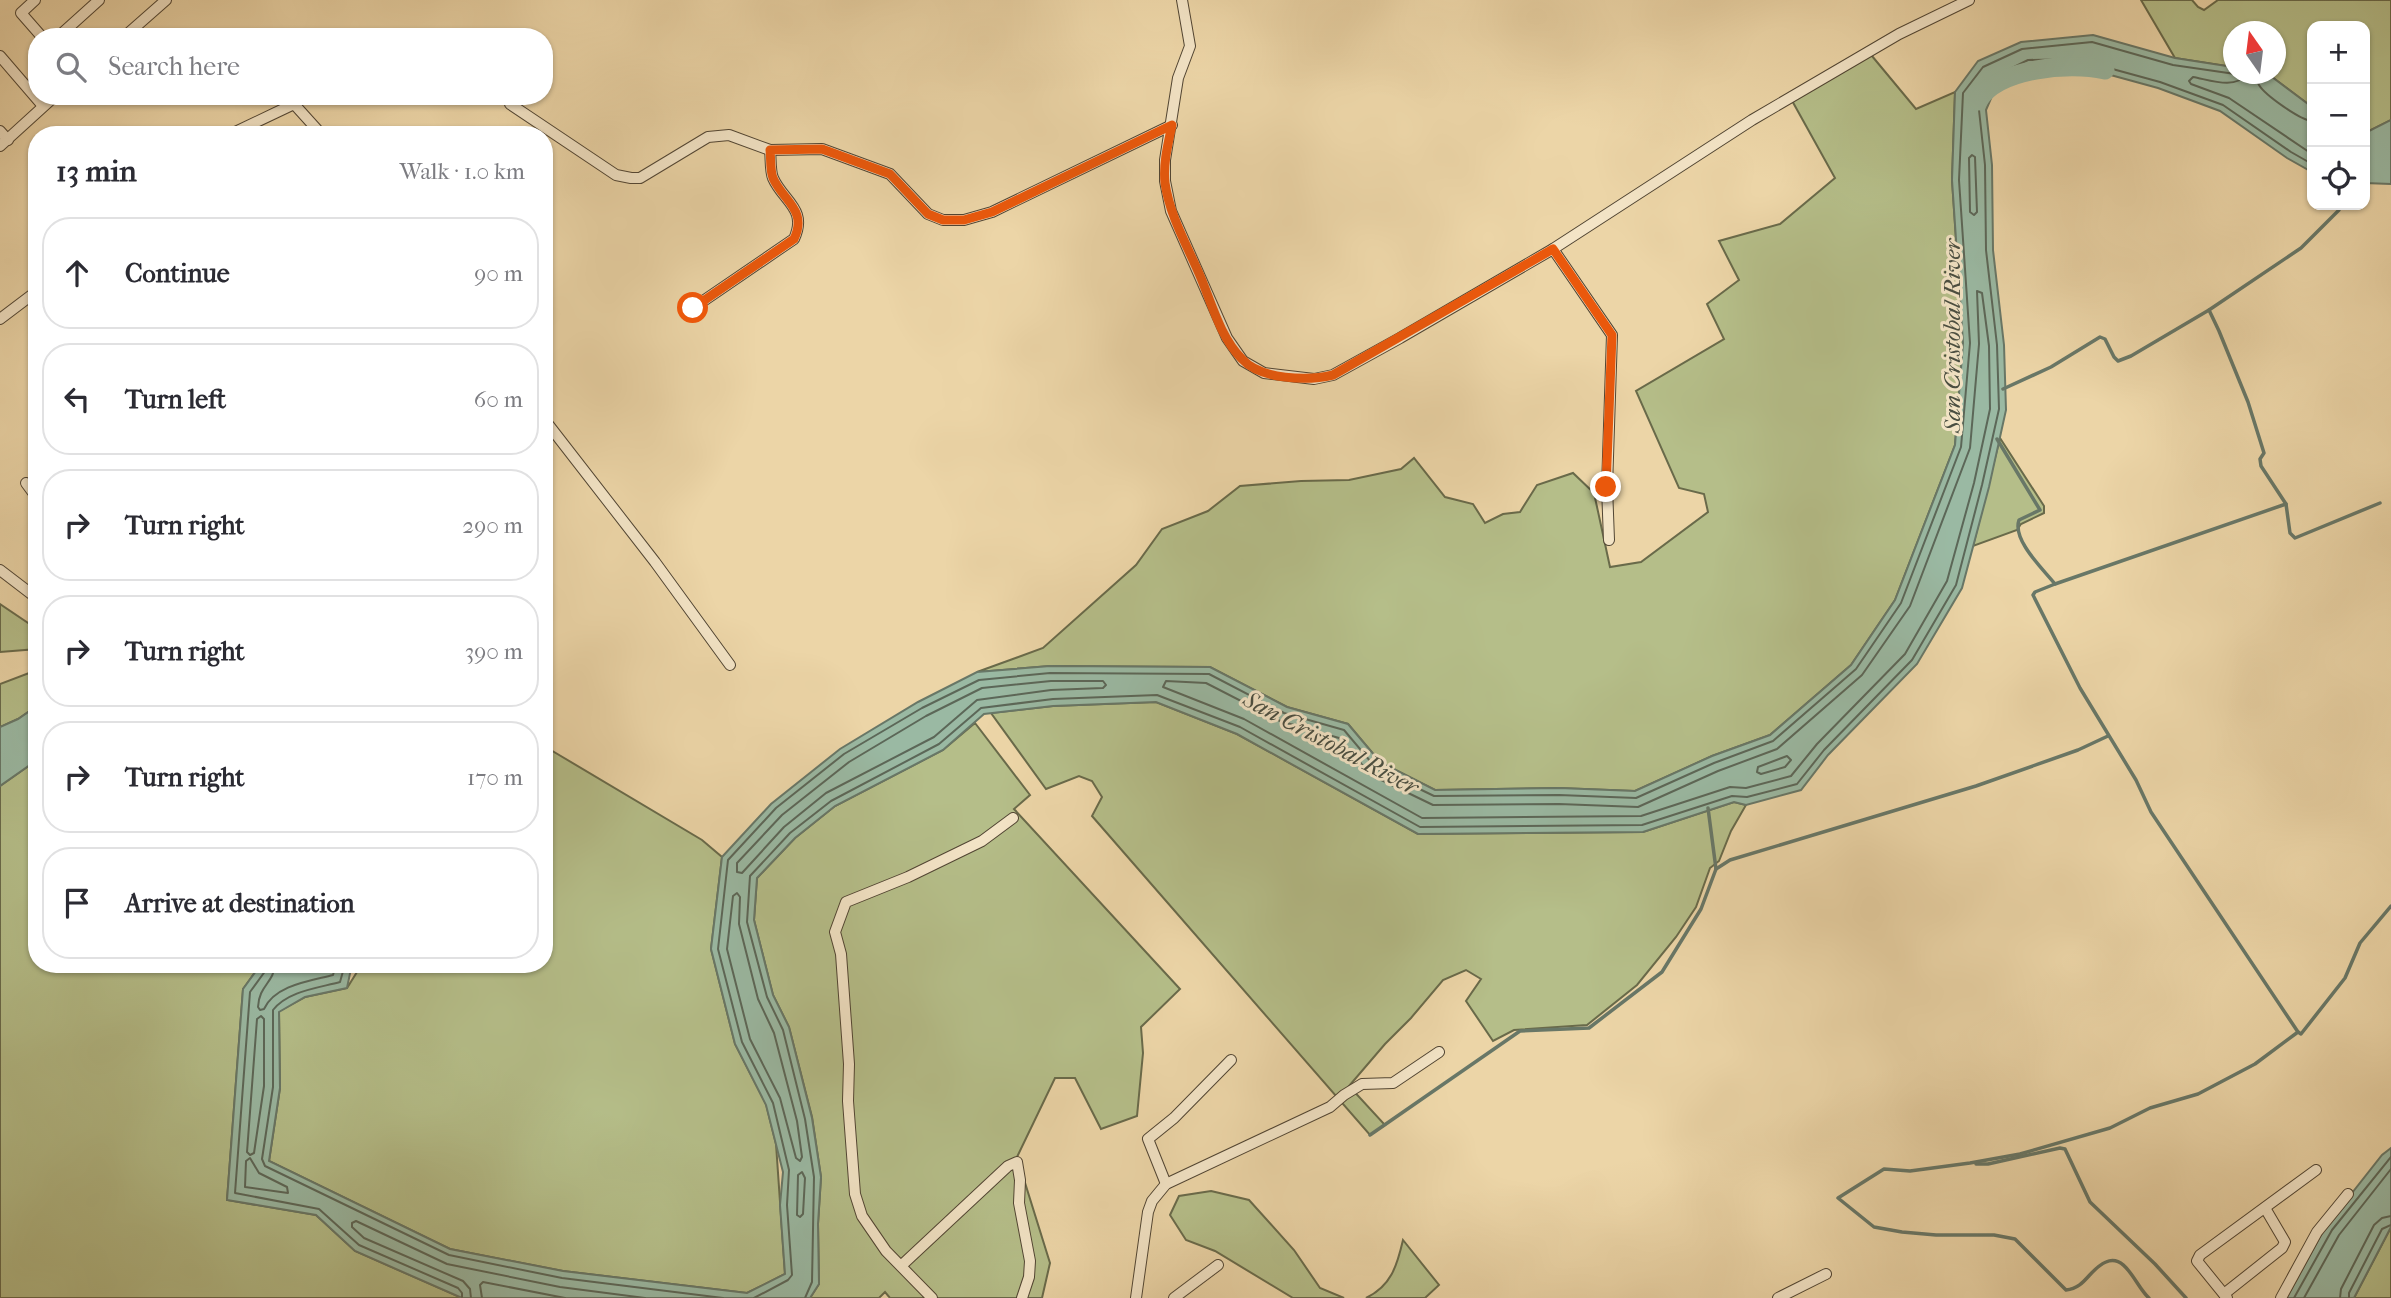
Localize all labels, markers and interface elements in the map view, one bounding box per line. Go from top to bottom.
north arrow [2223,21,2286,84]
map controls [2307,21,2370,210]
button: + [2307,21,2370,84]
search box [28,28,553,105]
icon: search [52,48,90,86]
text: Search here [108,51,240,82]
button: − [2307,84,2370,147]
button: locate [2307,147,2370,210]
text: 13 min [56,154,137,189]
text: Walk · 1.0 km [399,158,525,185]
water label: San Cristobal River [1938,237,1966,434]
icon: ahead [58,254,96,292]
text: Continue [125,258,230,289]
text: 90 m [474,260,523,287]
route start [677,292,708,323]
icon: left [58,380,96,418]
text: Turn left [125,384,226,415]
text: 60 m [474,386,523,413]
route end [1590,471,1621,502]
icon: right [58,506,96,544]
text: Turn right [125,510,245,541]
text: 290 m [462,512,523,539]
icon: right [58,632,96,670]
text: Turn right [125,636,245,667]
text: 390 m [465,638,523,665]
water label: San Cristobal River [1238,685,1425,802]
icon: right [58,758,96,796]
text: Turn right [125,762,245,793]
text: 170 m [467,764,523,791]
icon: arrive [58,884,96,922]
text: Arrive at destination [125,888,355,919]

